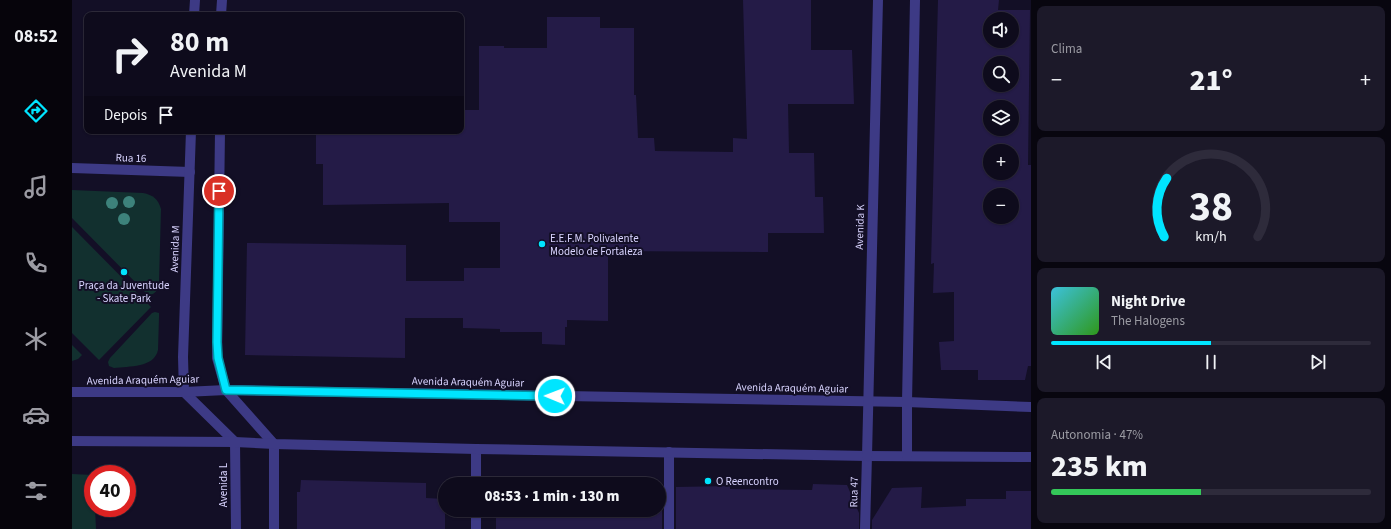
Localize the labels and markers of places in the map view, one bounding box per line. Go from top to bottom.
pin [202,174,236,208]
place label: E.E.F.M. Polivalente Modelo de Fortaleza [550,231,643,259]
marker: E.E.F.M. Polivalente Modelo de Fortaleza [537,239,547,249]
marker: Praça da Juventude - Skate Park [119,267,129,277]
place label: Praça da Juventude - Skate Park [79,278,170,306]
place label: O Reencontro [716,474,779,489]
marker: O Reencontro [703,476,713,486]

